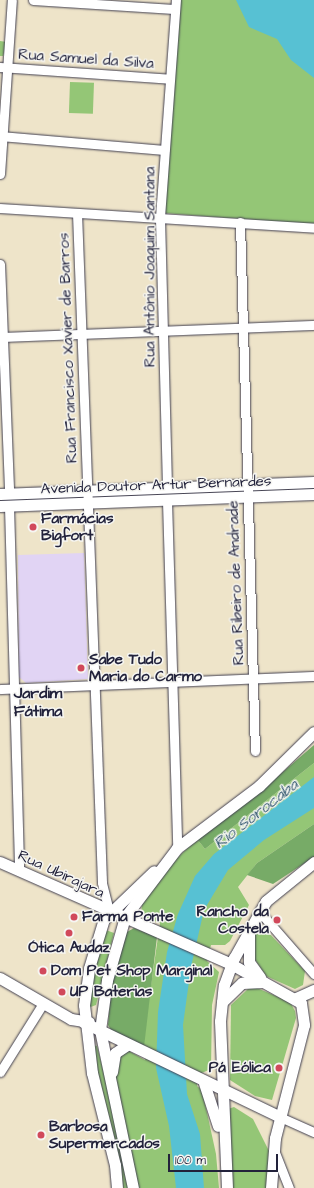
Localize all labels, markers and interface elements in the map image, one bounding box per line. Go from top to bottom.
street label: Rua Samuel da Silva [18,45,154,73]
street label: Rua Antônio Joaquim Santana [141,167,159,367]
street label: Rua Francisco Xavier de Barros [55,232,81,464]
street label: Avenida Doutor Artur Bernardes [40,472,272,498]
street label: Rua Ribeiro de Andrade [224,500,248,666]
place label: Farmácias Bigfort [41,509,114,544]
marker: Farmácias Bigfort [28,522,38,532]
place label: Sabe Tudo Maria do Carmo [89,650,202,685]
marker: Sabe Tudo Maria do Carmo [76,663,86,673]
district label: Jardim Fátima [14,683,62,721]
water label: Rio Sorocaba [210,775,302,853]
street label: Rua Ubirajara [15,846,107,902]
place label: Rancho da Costela [196,902,269,937]
place label: Farma Ponte [82,908,173,926]
marker: Farma Ponte [69,912,79,922]
marker: Rancho da Costela [272,915,282,925]
marker: Ótica Audaz [64,928,74,938]
place label: Ótica Audaz [28,939,110,957]
place label: Dom Pet Shop Marginal [51,962,212,980]
marker: Dom Pet Shop Marginal [38,966,48,976]
place label: UP Baterias [70,983,152,1001]
marker: UP Baterias [57,987,67,997]
place label: Pá Eólica [209,1059,271,1077]
marker: Pá Eólica [274,1063,284,1073]
place label: Barbosa Supermercados [49,1117,160,1152]
marker: Barbosa Supermercados [36,1130,46,1140]
scale bar [170,1146,280,1172]
text: 100 m [175,1152,206,1169]

